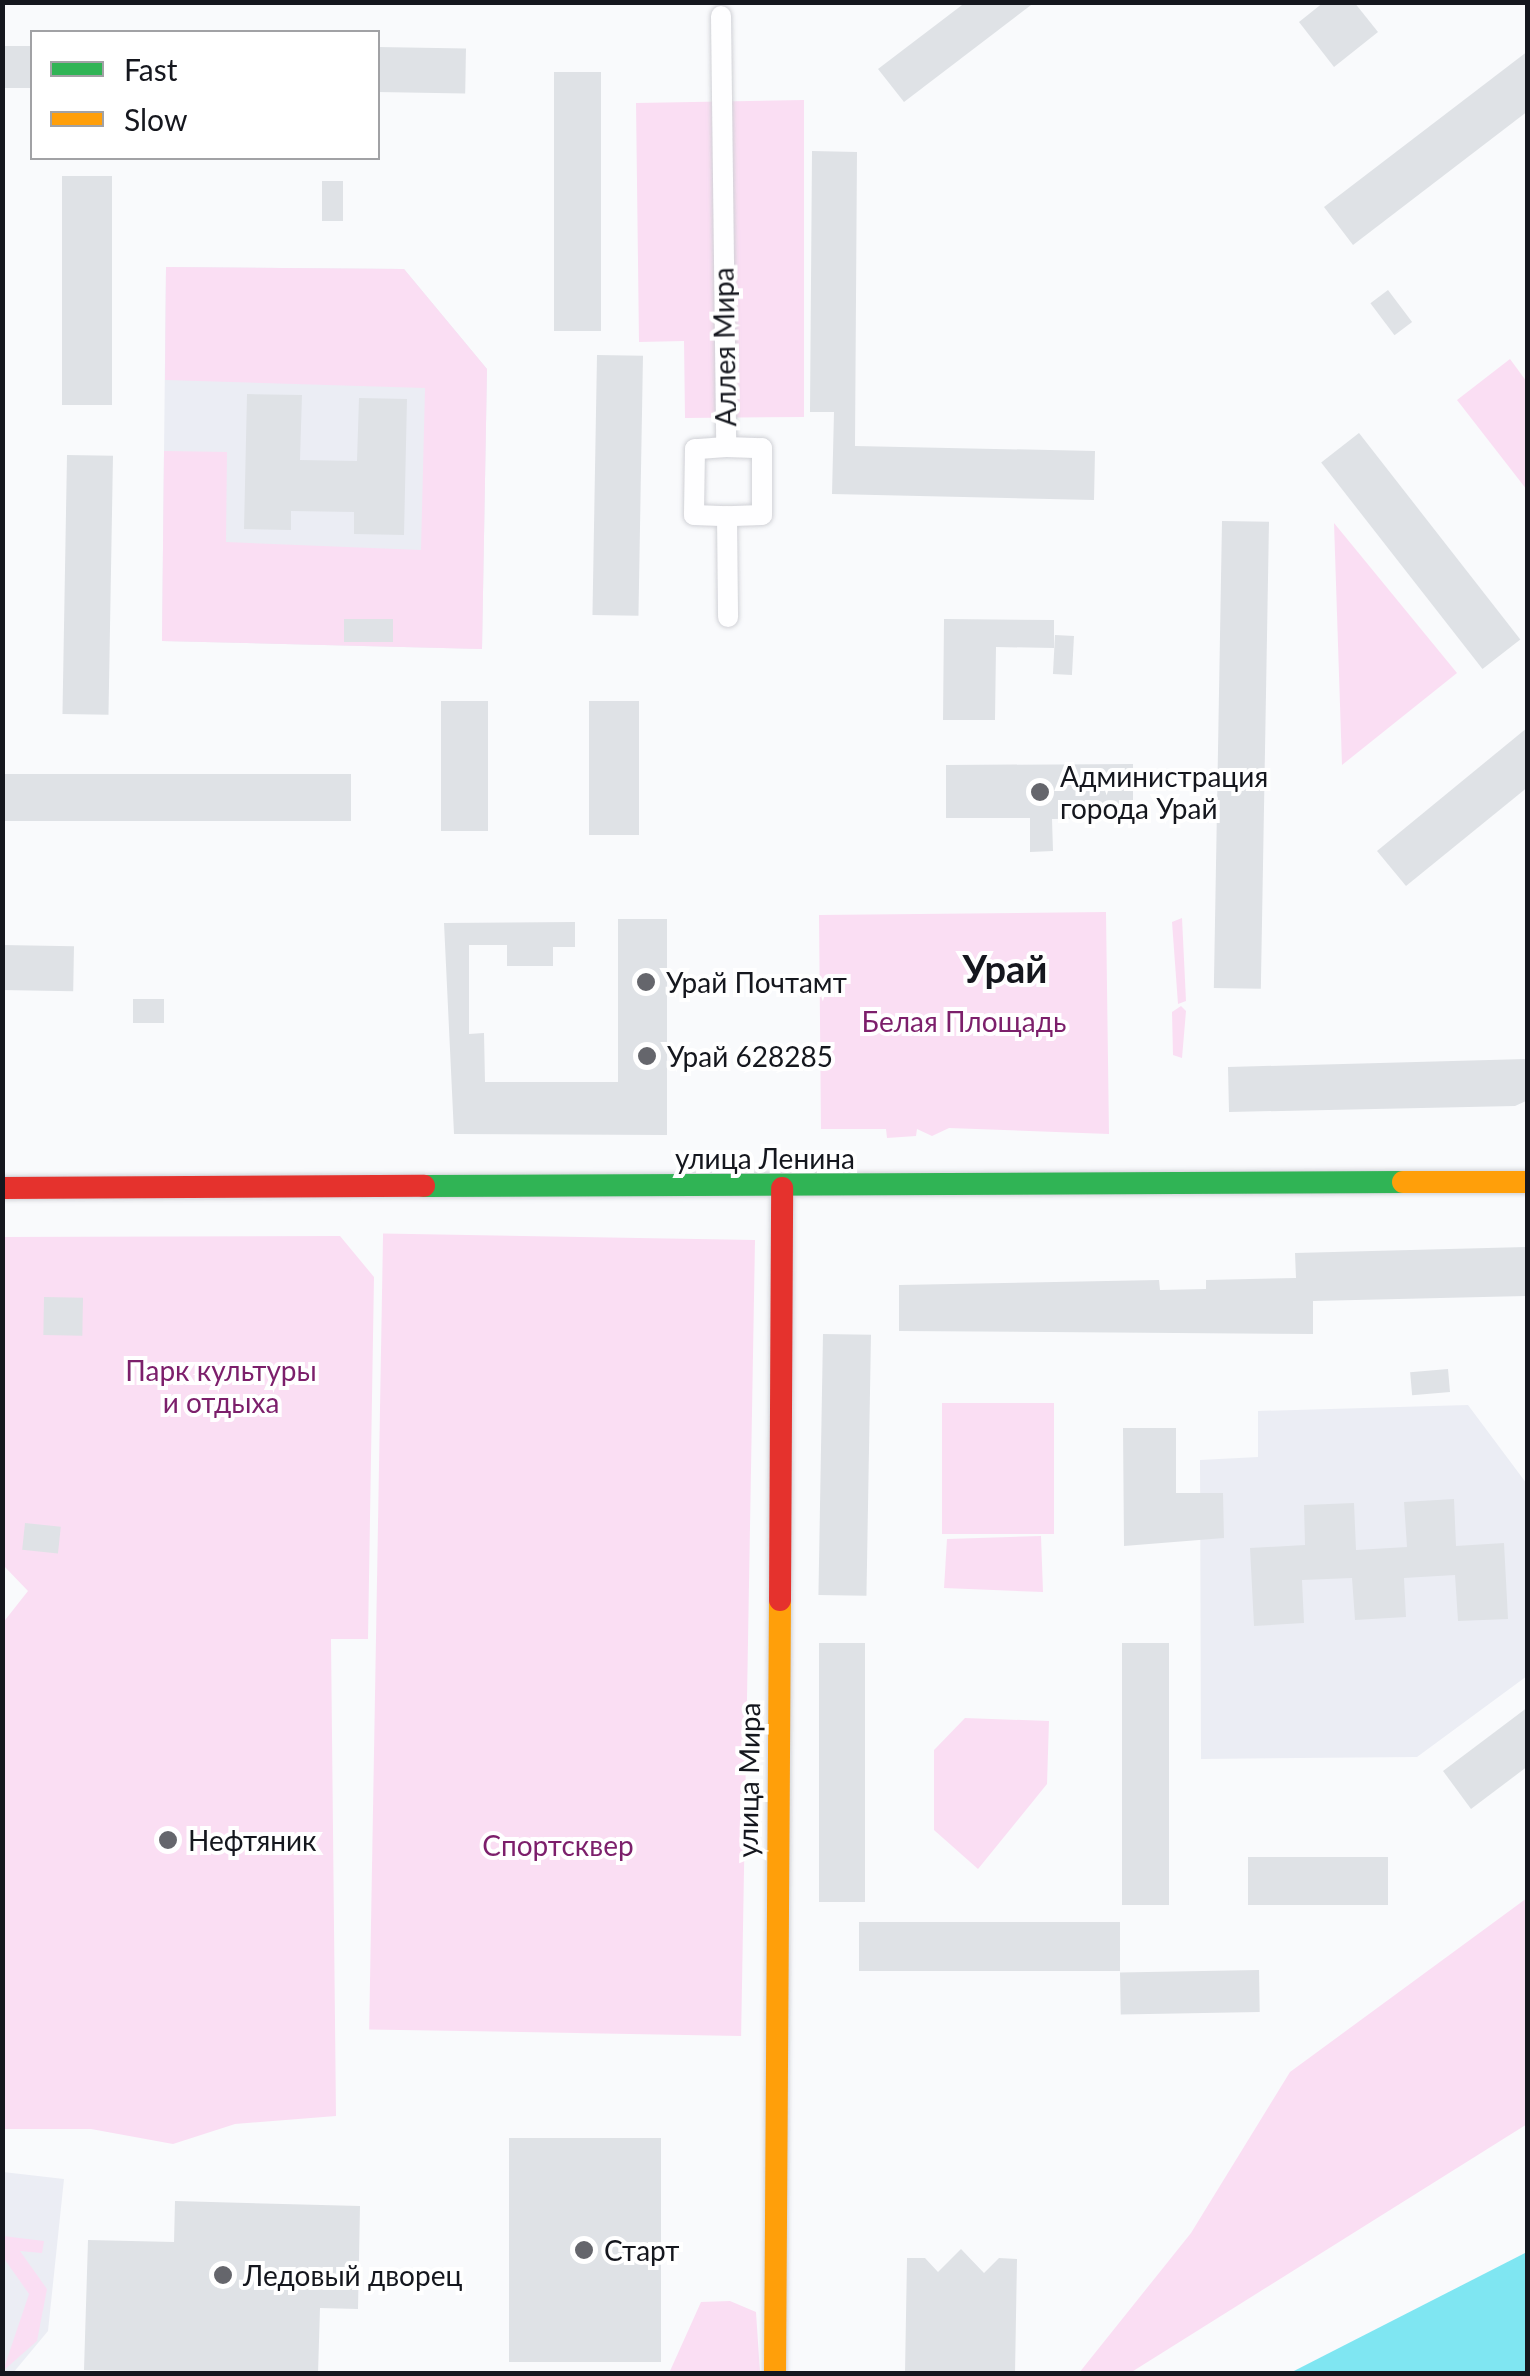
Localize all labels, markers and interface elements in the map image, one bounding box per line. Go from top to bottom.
legend [30,30,380,160]
text: Fast [124,51,178,87]
text: Slow [124,101,187,137]
street label: Аллея Мира [706,267,742,427]
place label: Администрация города Урай [1060,759,1268,825]
marker: Администрация города Урай [1029,781,1051,803]
district label: Урай [963,946,1047,992]
place label: Урай Почтамт [666,965,847,999]
marker: Урай Почтамт [635,971,657,993]
park label: Белая Площадь [862,1004,1066,1038]
place label: Урай 628285 [667,1039,833,1073]
marker: Урай 628285 [636,1045,658,1067]
street label: улица Ленина [675,1141,855,1175]
park label: Парк культуры и отдыха [125,1353,317,1419]
street label: улица Мира [730,1702,766,1858]
place label: Нефтяник [188,1823,317,1857]
park label: Спортсквер [482,1828,634,1862]
marker: Нефтяник [157,1829,179,1851]
place label: Старт [604,2233,679,2267]
marker: Старт [573,2239,595,2261]
place label: Ледовый дворец [243,2258,462,2292]
marker: Ледовый дворец [212,2264,234,2286]

